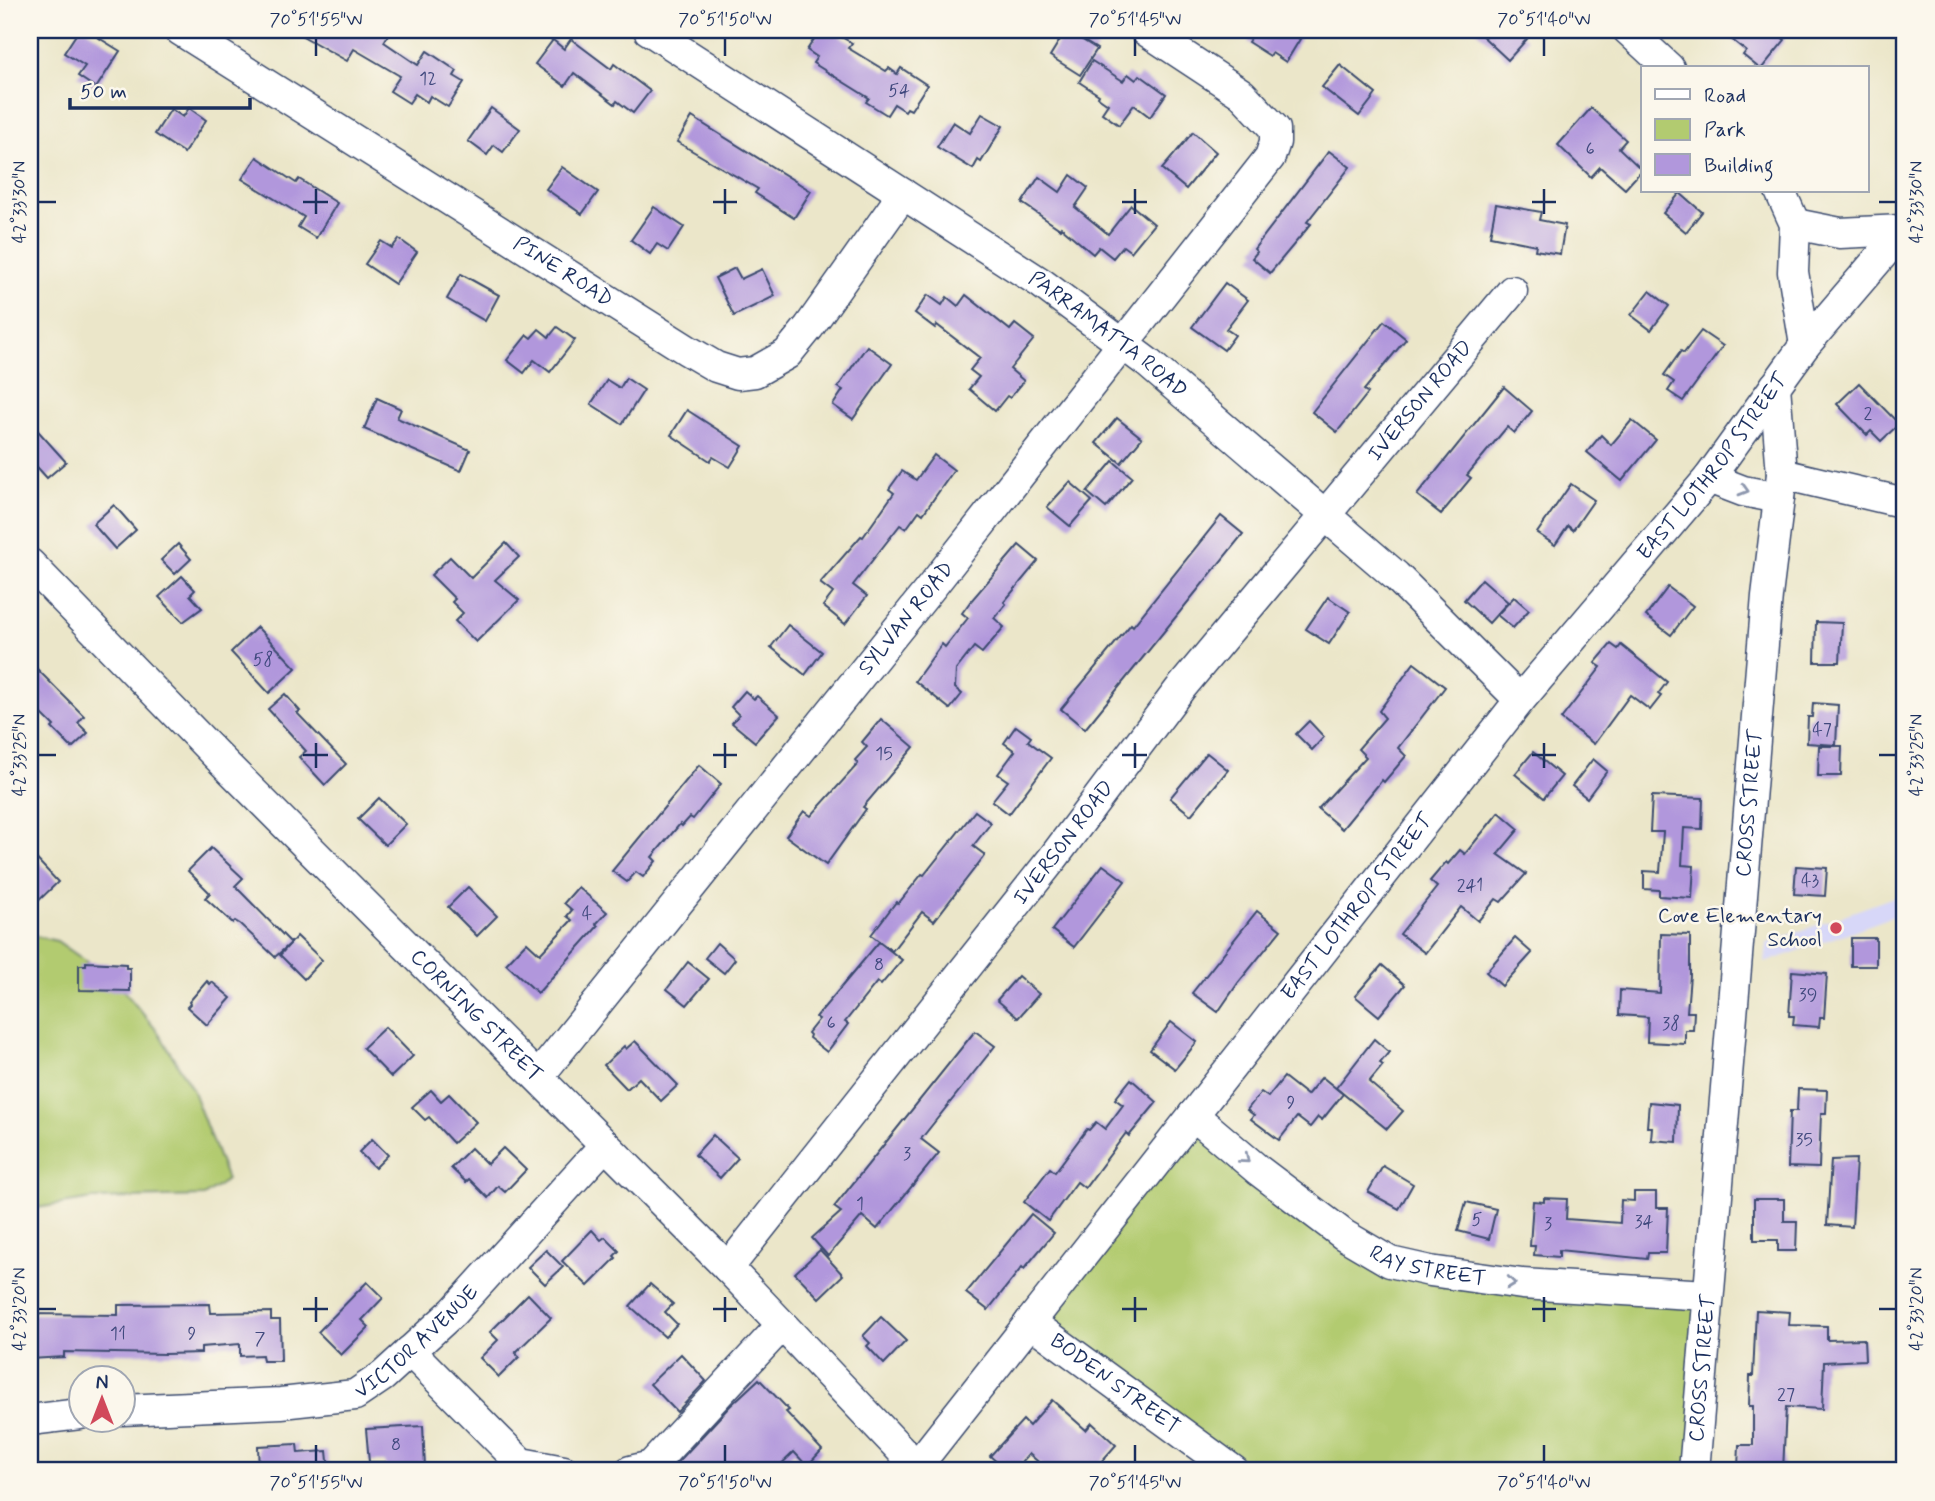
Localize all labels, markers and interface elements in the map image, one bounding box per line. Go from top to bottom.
text: 70°51'55"W [270,8,362,32]
text: 70°51'50"W [678,8,772,32]
text: 70°51'45"W [1089,8,1181,32]
text: 70°51'40"W [1497,8,1591,32]
scale bar [70,66,250,110]
legend [1641,66,1868,192]
house number: 12 [419,67,437,91]
text: 50 m [80,78,127,106]
house number: 54 [888,79,910,103]
text: Road [1704,82,1746,110]
text: Park [1704,116,1746,144]
house number: 6 [1585,137,1595,161]
text: Building [1704,152,1774,182]
text: 42°33'30"N [8,161,32,243]
text: 42°33'30"N [1905,161,1929,243]
street label: PINE ROAD [508,230,618,314]
street label: PARRAMATTA ROAD [1023,265,1193,405]
street label: IVERSON ROAD [1362,334,1479,467]
street label: EAST LOTHROP STREET [1631,367,1795,566]
house number: 2 [1864,402,1873,426]
one-way arrow [1737,482,1749,496]
street label: SYLVAN ROAD [852,556,960,681]
house number: 58 [253,648,273,672]
text: 42°33'25"N [8,714,32,796]
text: 42°33'25"N [1905,714,1929,796]
house number: 47 [1812,718,1832,742]
street label: CROSS STREET [1730,728,1770,878]
house number: 15 [875,742,893,766]
street label: IVERSON ROAD [1007,775,1121,911]
street label: EAST LOTHROP STREET [1275,807,1440,1006]
house number: 43 [1801,869,1819,893]
house number: 241 [1457,874,1483,898]
house number: 4 [582,902,592,926]
place label: Cove Elementary School [1658,902,1822,954]
marker: Cove Elementary School [1828,920,1844,936]
street label: CORNING STREET [404,943,549,1088]
house number: 8 [874,953,884,977]
house number: 39 [1799,983,1817,1007]
house number: 6 [826,1011,836,1035]
house number: 38 [1662,1012,1680,1036]
house number: 9 [1287,1091,1296,1115]
house number: 35 [1795,1128,1813,1152]
house number: 3 [903,1142,911,1166]
one-way arrow [1237,1151,1250,1163]
house number: 1 [856,1192,864,1216]
house number: 5 [1472,1208,1483,1232]
house number: 34 [1634,1210,1654,1234]
house number: 3 [1544,1212,1552,1236]
street label: RAY STREET [1364,1239,1488,1293]
text: 42°33'20"N [8,1267,32,1351]
text: 42°33'20"N [1905,1267,1929,1351]
one-way arrow [1506,1275,1517,1290]
street label: VICTOR AVENUE [349,1279,485,1405]
street label: CROSS STREET [1682,1293,1723,1443]
house number: 11 [110,1322,126,1346]
house number: 9 [188,1322,197,1346]
house number: 7 [255,1327,266,1351]
street label: BODEN STREET [1044,1327,1185,1441]
north arrow [66,1364,136,1434]
text: N [96,1371,108,1396]
house number: 27 [1777,1383,1795,1407]
house number: 8 [391,1433,401,1457]
text: 70°51'55"W [270,1471,362,1495]
text: 70°51'50"W [678,1471,772,1495]
text: 70°51'45"W [1089,1471,1181,1495]
text: 70°51'40"W [1497,1471,1591,1495]

